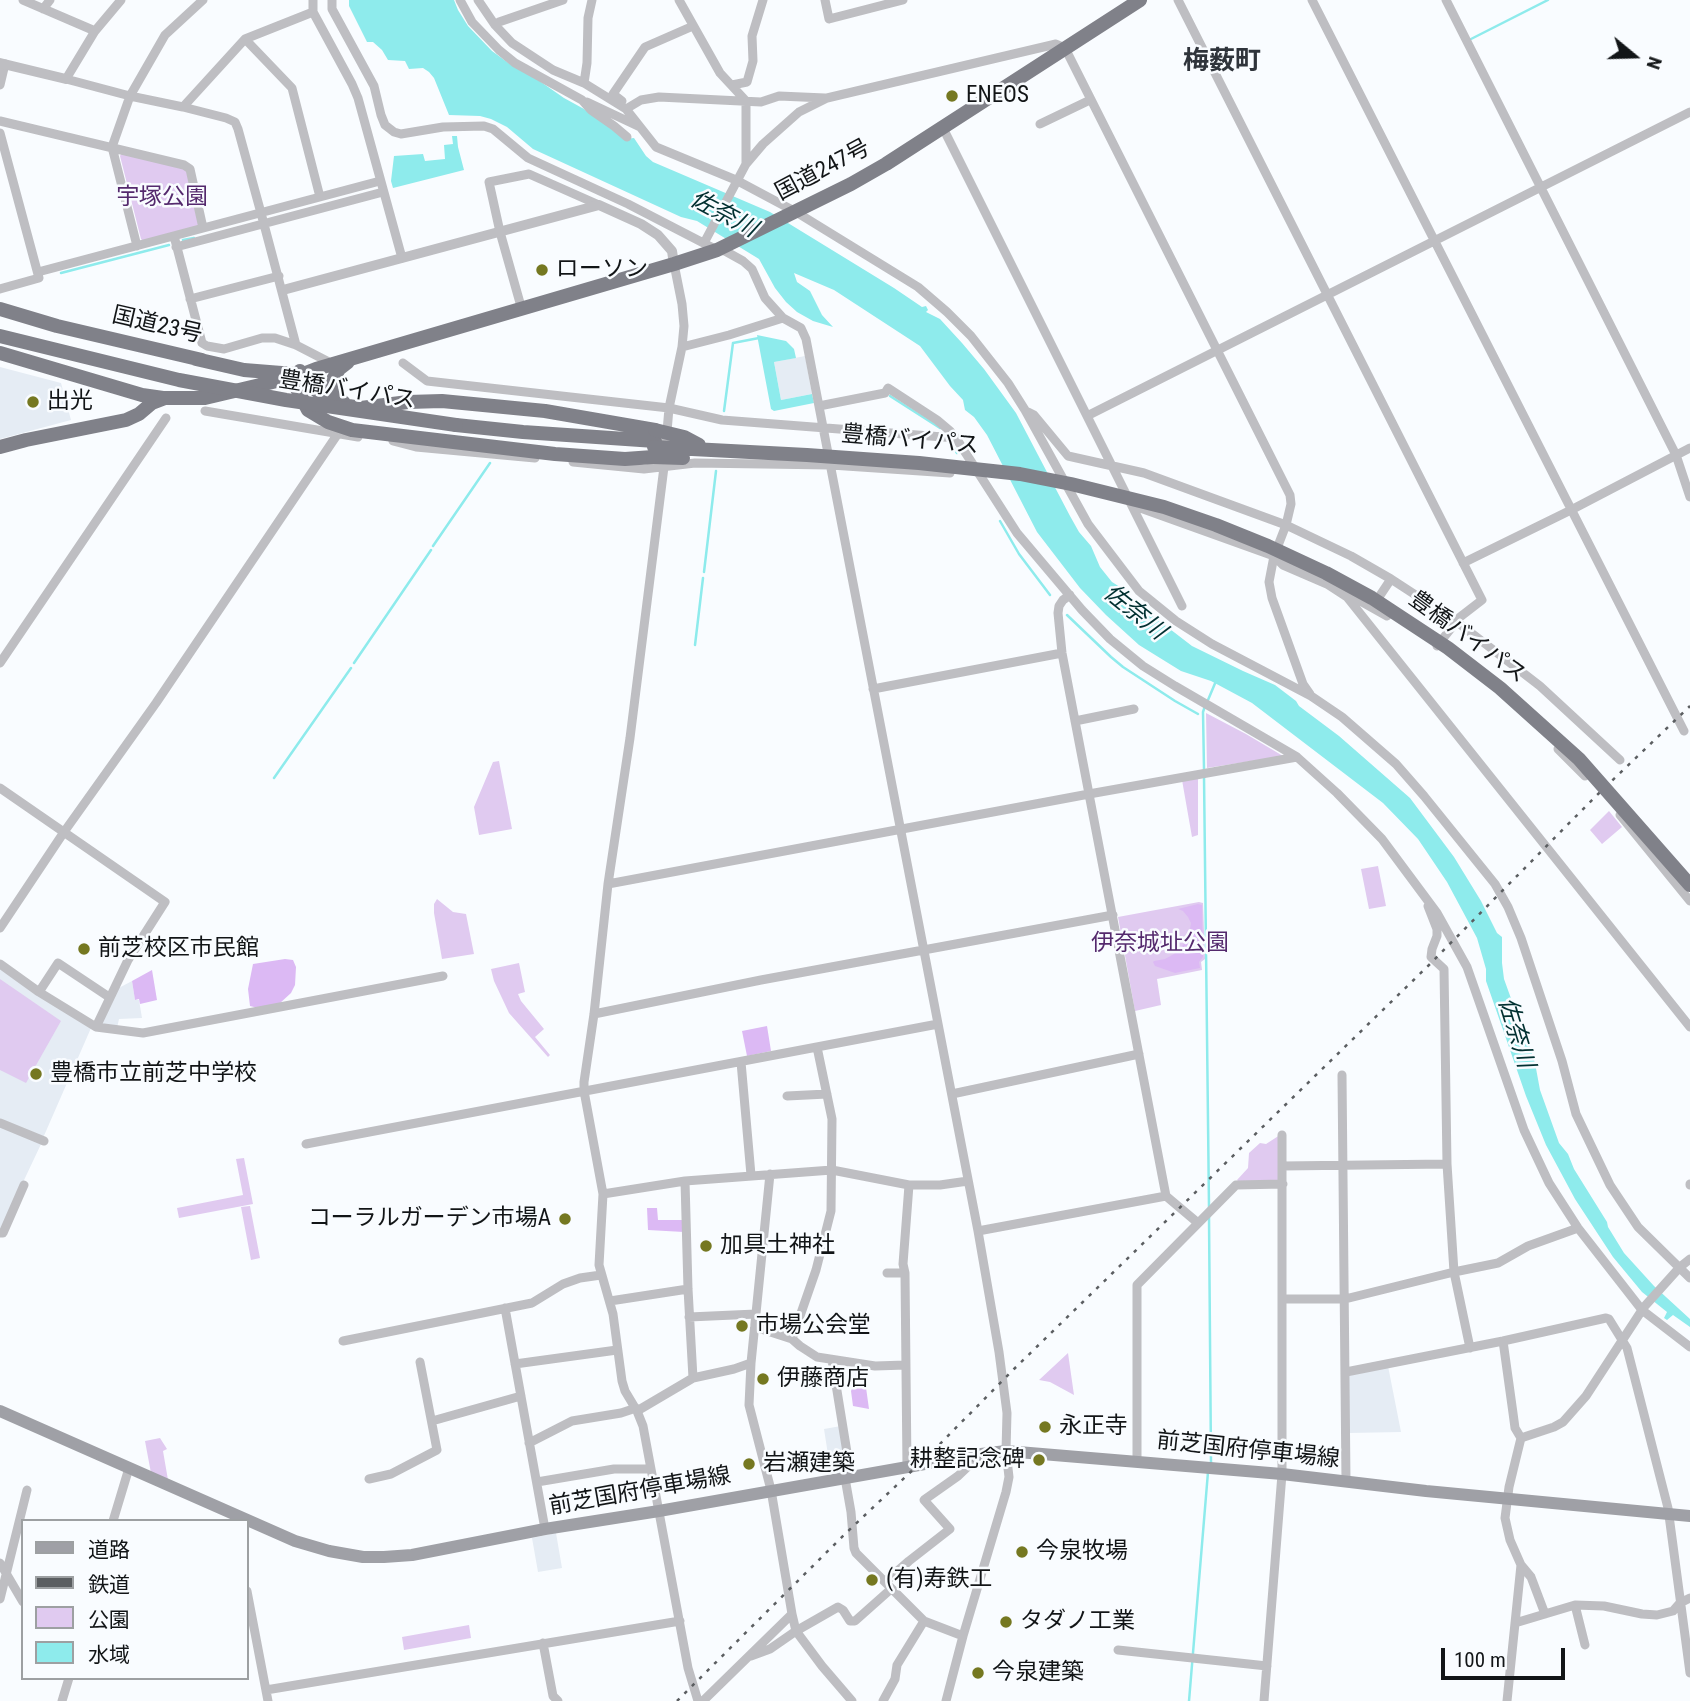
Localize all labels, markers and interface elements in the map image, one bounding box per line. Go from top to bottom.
north arrow [1599,21,1669,91]
district label: 梅薮町 [1183,46,1261,78]
text: N [1642,54,1667,72]
place label: ENEOS [966,82,1029,110]
marker: ENEOS [944,88,960,104]
street label: 国道247号 [771,135,875,207]
park label: 宇塚公園 [116,184,208,212]
water label: 佐奈川 [684,185,762,245]
place label: ローソン [556,256,648,284]
marker: ローソン [534,262,550,278]
street label: 国道23号 [109,302,205,350]
street label: 豊橋バイパス [277,367,417,415]
place label: 出光 [47,388,93,416]
marker: 出光 [25,394,41,410]
street label: 豊橋バイパス [840,421,980,461]
water label: 佐奈川 [1097,579,1171,647]
street label: 豊橋バイパス [1403,586,1531,690]
park label: 伊奈城址公園 [1091,930,1229,958]
place label: 前芝校区市民館 [98,935,259,963]
marker: 前芝校区市民館 [76,941,92,957]
water label: 佐奈川 [1491,994,1539,1072]
place label: 豊橋市立前芝中学校 [50,1060,257,1088]
marker: 豊橋市立前芝中学校 [28,1066,44,1082]
place label: コーラルガーデン市場A [308,1205,551,1233]
marker: コーラルガーデン市場A [557,1211,573,1227]
place label: 加具土神社 [720,1232,835,1260]
marker: 加具土神社 [698,1238,714,1254]
place label: 市場公会堂 [756,1312,871,1340]
marker: 市場公会堂 [734,1318,750,1334]
place label: 伊藤商店 [777,1365,869,1393]
marker: 伊藤商店 [755,1371,771,1387]
place label: 永正寺 [1059,1413,1128,1441]
marker: 永正寺 [1037,1419,1053,1435]
street label: 前芝国府停車場線 [1155,1428,1341,1474]
place label: 耕整記念碑 [910,1446,1025,1474]
place label: 岩瀬建築 [763,1450,855,1478]
marker: 耕整記念碑 [1031,1452,1047,1468]
marker: 岩瀬建築 [741,1456,757,1472]
street label: 前芝国府停車場線 [547,1462,733,1522]
legend [21,1519,248,1680]
text: 道路 [88,1538,130,1562]
place label: 今泉牧場 [1036,1538,1128,1566]
marker: 今泉牧場 [1014,1544,1030,1560]
place label: (有)寿鉄工 [886,1566,993,1594]
marker: (有)寿鉄工 [864,1572,880,1588]
text: 鉄道 [88,1573,130,1597]
text: 公園 [88,1608,130,1632]
place label: タダノ工業 [1020,1608,1135,1636]
marker: タダノ工業 [998,1614,1014,1630]
scale bar [1445,1634,1569,1678]
text: 水域 [88,1643,130,1667]
text: 100 m [1454,1648,1506,1672]
place label: 今泉建築 [992,1659,1084,1687]
marker: 今泉建築 [970,1665,986,1681]

